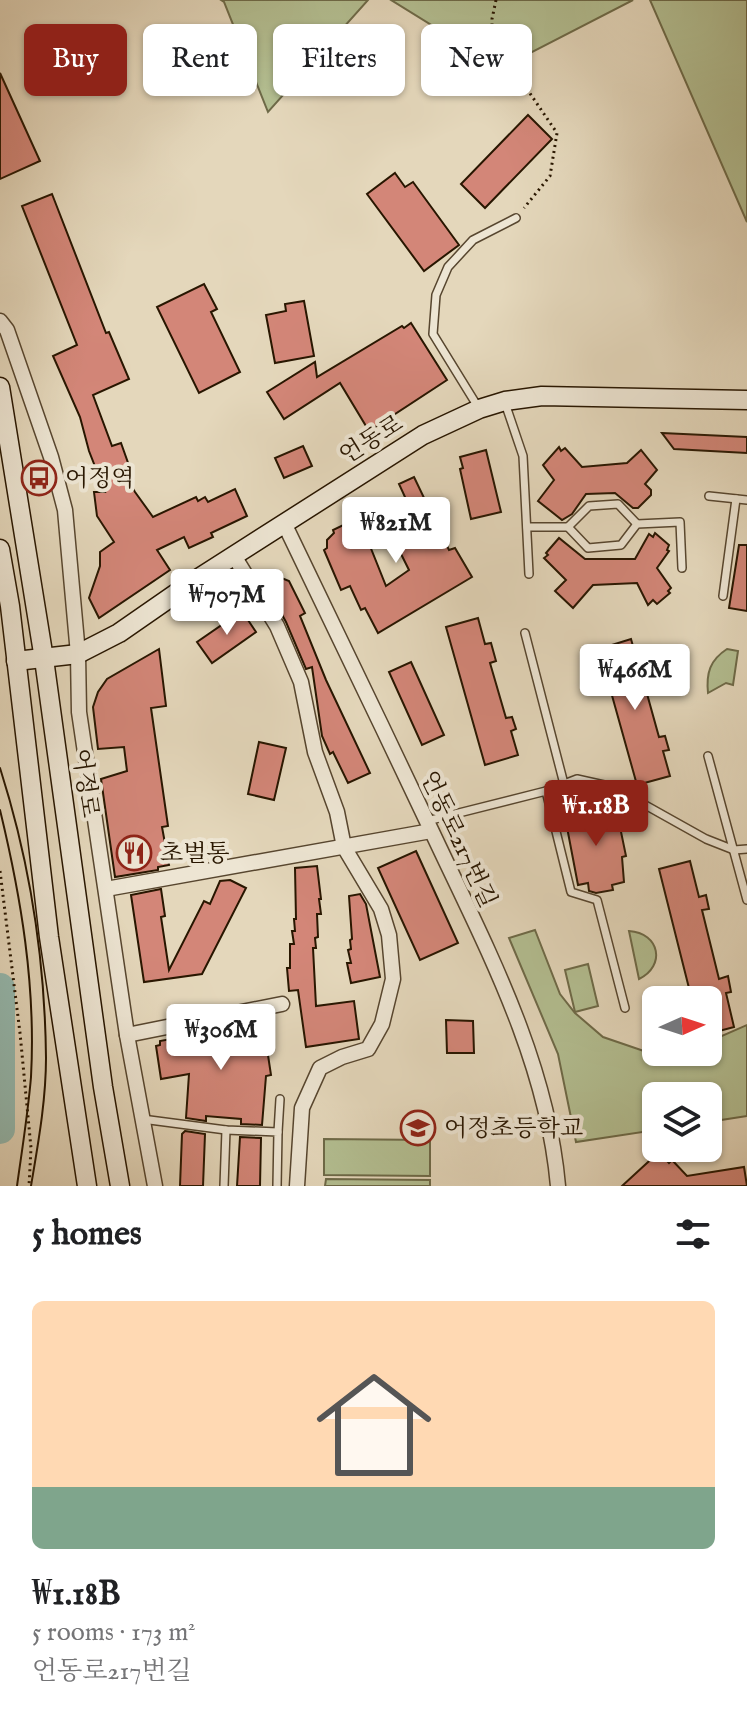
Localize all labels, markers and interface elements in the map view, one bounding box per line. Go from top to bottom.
chip: Buy [24,24,127,96]
chip: Rent [143,24,257,96]
chip: Filters [273,24,405,96]
chip: New [421,24,532,96]
street label: 언동로 [334,409,410,472]
bus stop icon: 어정역 [20,459,58,497]
place label: 어정역 [65,464,135,495]
pin: ₩821M [340,497,452,565]
text: ₩821M [360,506,432,539]
pin: ₩707M [171,569,283,637]
text: ₩707M [189,578,265,611]
pin: ₩466M [579,644,691,712]
text: ₩466M [598,653,672,686]
street label: 어정로 [64,747,105,820]
street label: 언동로217번길 [412,766,503,913]
pin: ₩1.18B [531,780,661,848]
text: ₩1.18B [562,789,630,822]
restaurant icon: 초벌통 [115,834,153,872]
place label: 초벌통 [160,839,230,870]
north arrow [642,986,722,1066]
map controls [642,986,722,1162]
pin: ₩306M [165,1004,277,1072]
text: ₩306M [184,1013,258,1046]
button: layers [642,1082,722,1162]
school or university icon: 어정초등학교 [399,1109,437,1147]
place label: 어정초등학교 [444,1114,583,1145]
icon: filters [671,1212,715,1256]
text: 5 homes [32,1213,142,1256]
icon: home [302,1353,446,1497]
text: ₩1.18B [32,1573,120,1616]
text: 5 rooms · 173 m² [32,1616,196,1649]
text: 언동로217번길 [32,1655,192,1688]

